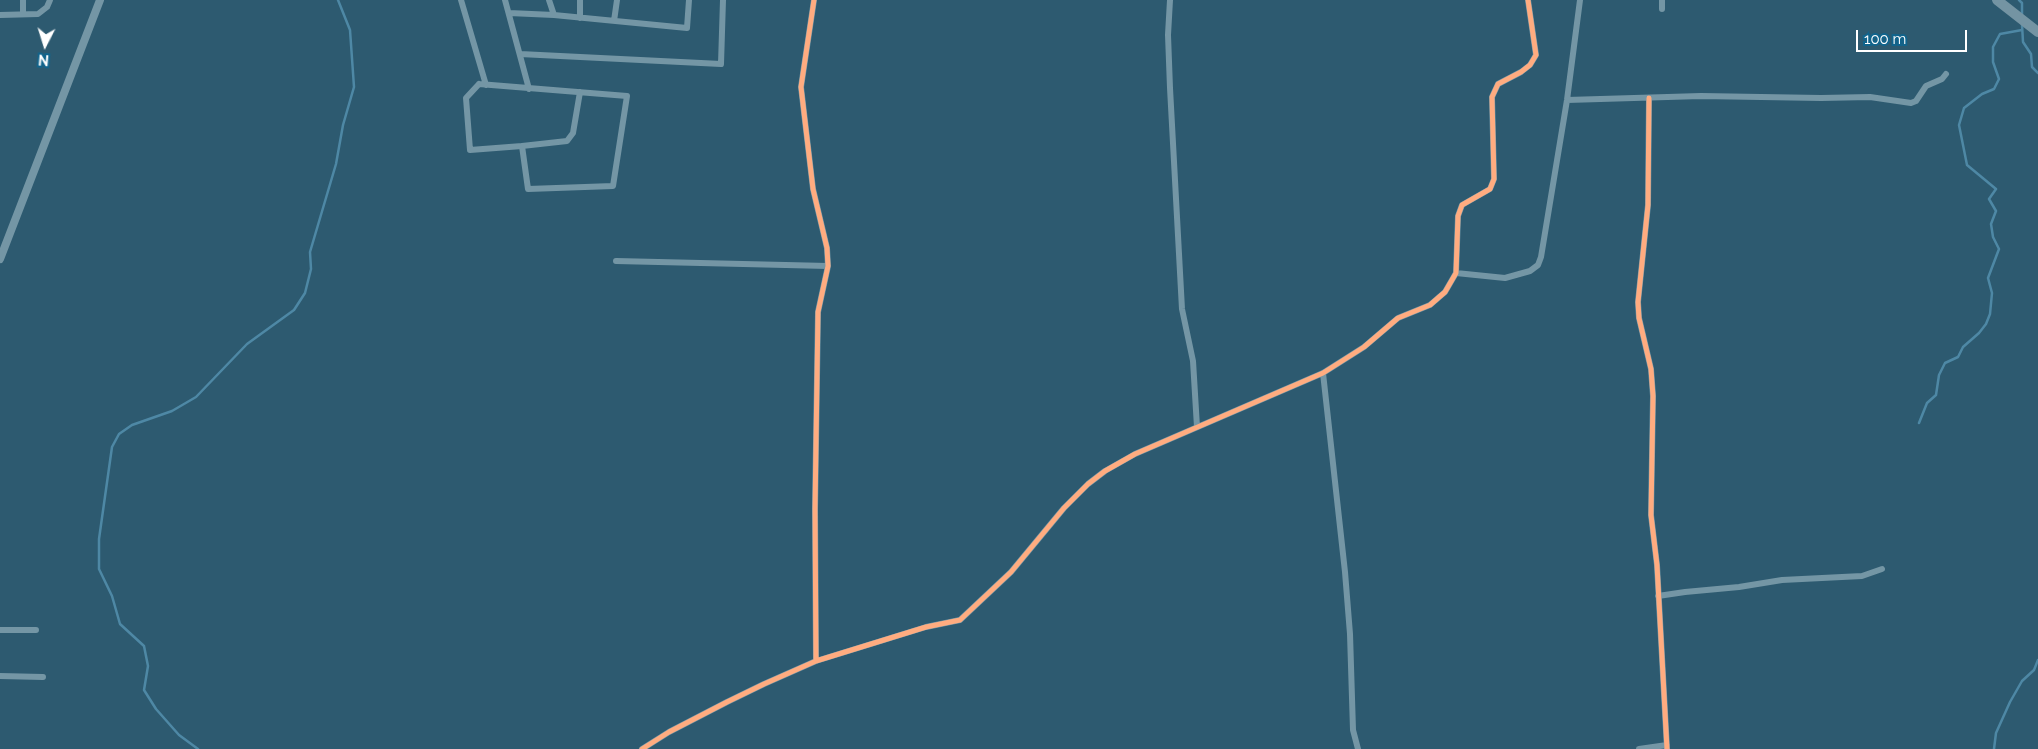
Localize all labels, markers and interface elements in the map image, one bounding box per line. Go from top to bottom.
north arrow [20,20,70,70]
scale bar [1858,20,1969,52]
text: 100 m [1864,30,1906,48]
text: N [38,52,50,68]

